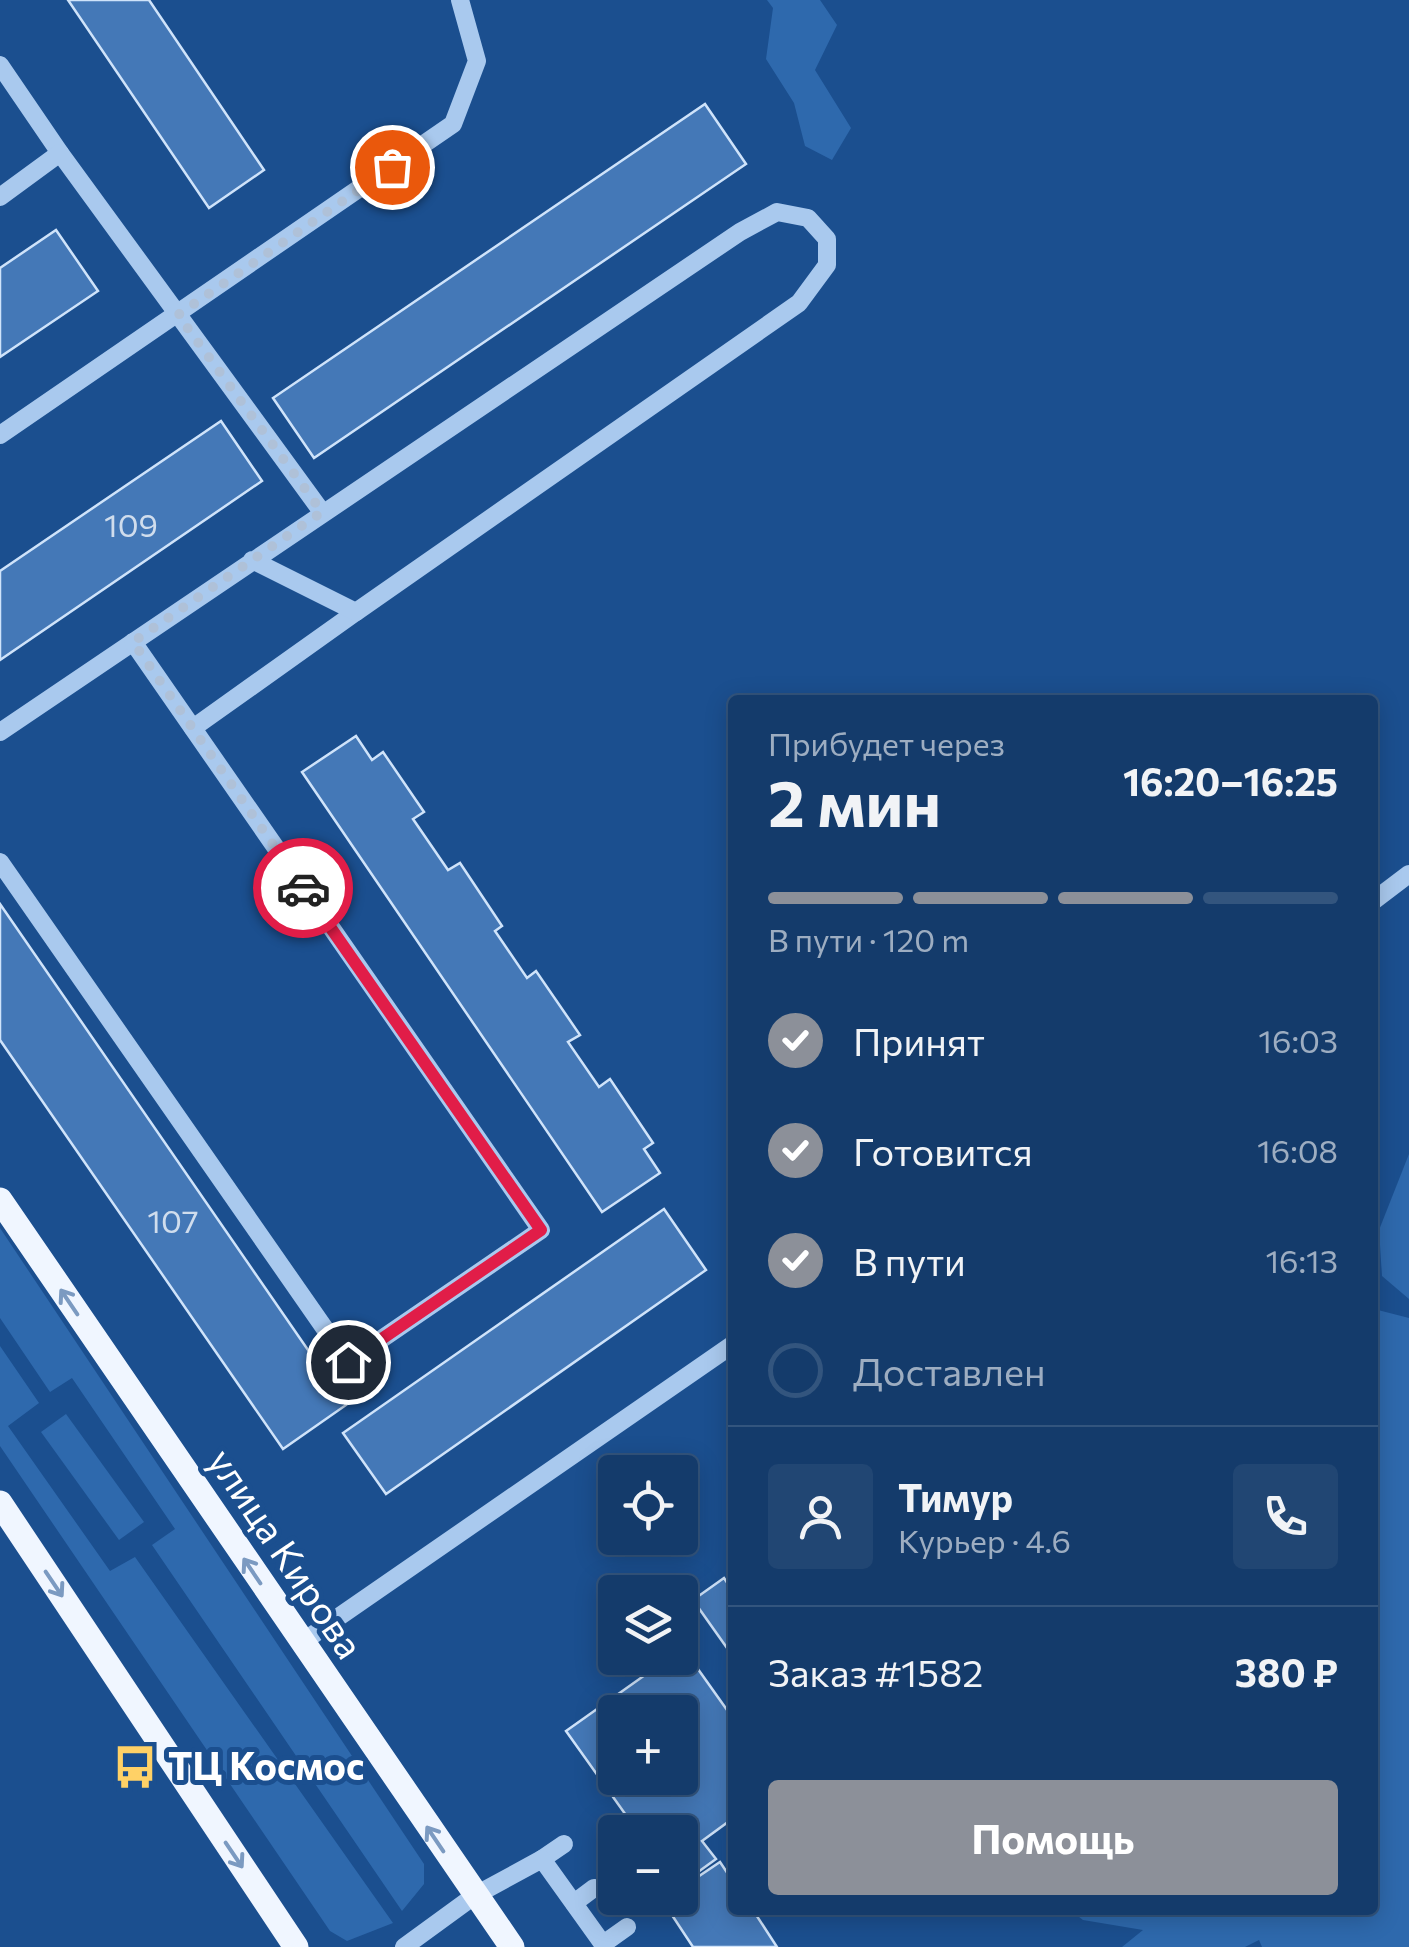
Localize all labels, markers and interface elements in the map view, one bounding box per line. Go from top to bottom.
pin [350,125,435,210]
icon: bag [365,140,420,195]
house number: 109 [104,504,158,544]
text: Прибудет через [768,723,1005,763]
text: 16:20–16:25 [1123,757,1338,804]
text: 2 мин [768,761,941,840]
courier [253,838,353,938]
icon: car [276,861,331,916]
text: В пути · 120 m [768,919,969,959]
icon: check [768,1013,823,1068]
text: Принят [853,1017,985,1064]
text: 16:03 [1258,1020,1338,1060]
icon: check [768,1123,823,1178]
text: Готовится [853,1127,1033,1174]
text: 16:08 [1257,1130,1338,1170]
house number: 107 [147,1200,199,1240]
icon: check [768,1233,823,1288]
text: В пути [853,1237,966,1284]
text: 16:13 [1265,1240,1338,1280]
one-way arrow [59,1288,80,1316]
pin [306,1320,391,1405]
icon: home [321,1335,376,1390]
text: Доставлен [853,1347,1046,1394]
street label: улица Кирова [200,1439,375,1667]
map controls [598,1455,698,1915]
button: locate [598,1455,698,1555]
button: person [768,1464,873,1569]
button: phone [1233,1464,1338,1569]
text: Тимур [898,1473,1013,1520]
text: Курьер · 4.6 [898,1520,1071,1560]
one-way arrow [241,1557,262,1585]
one-way arrow [43,1570,64,1598]
button: layers [598,1575,698,1675]
text: Заказ #1582 [768,1648,983,1695]
text: 380 ₽ [1235,1648,1338,1695]
button: + [598,1695,698,1795]
place label: ТЦ Космос [168,1741,364,1788]
bus stop icon: ТЦ Космос [111,1743,159,1791]
button: Помощь [768,1780,1338,1895]
button: − [598,1815,698,1915]
one-way arrow [425,1826,446,1854]
one-way arrow [224,1840,245,1868]

